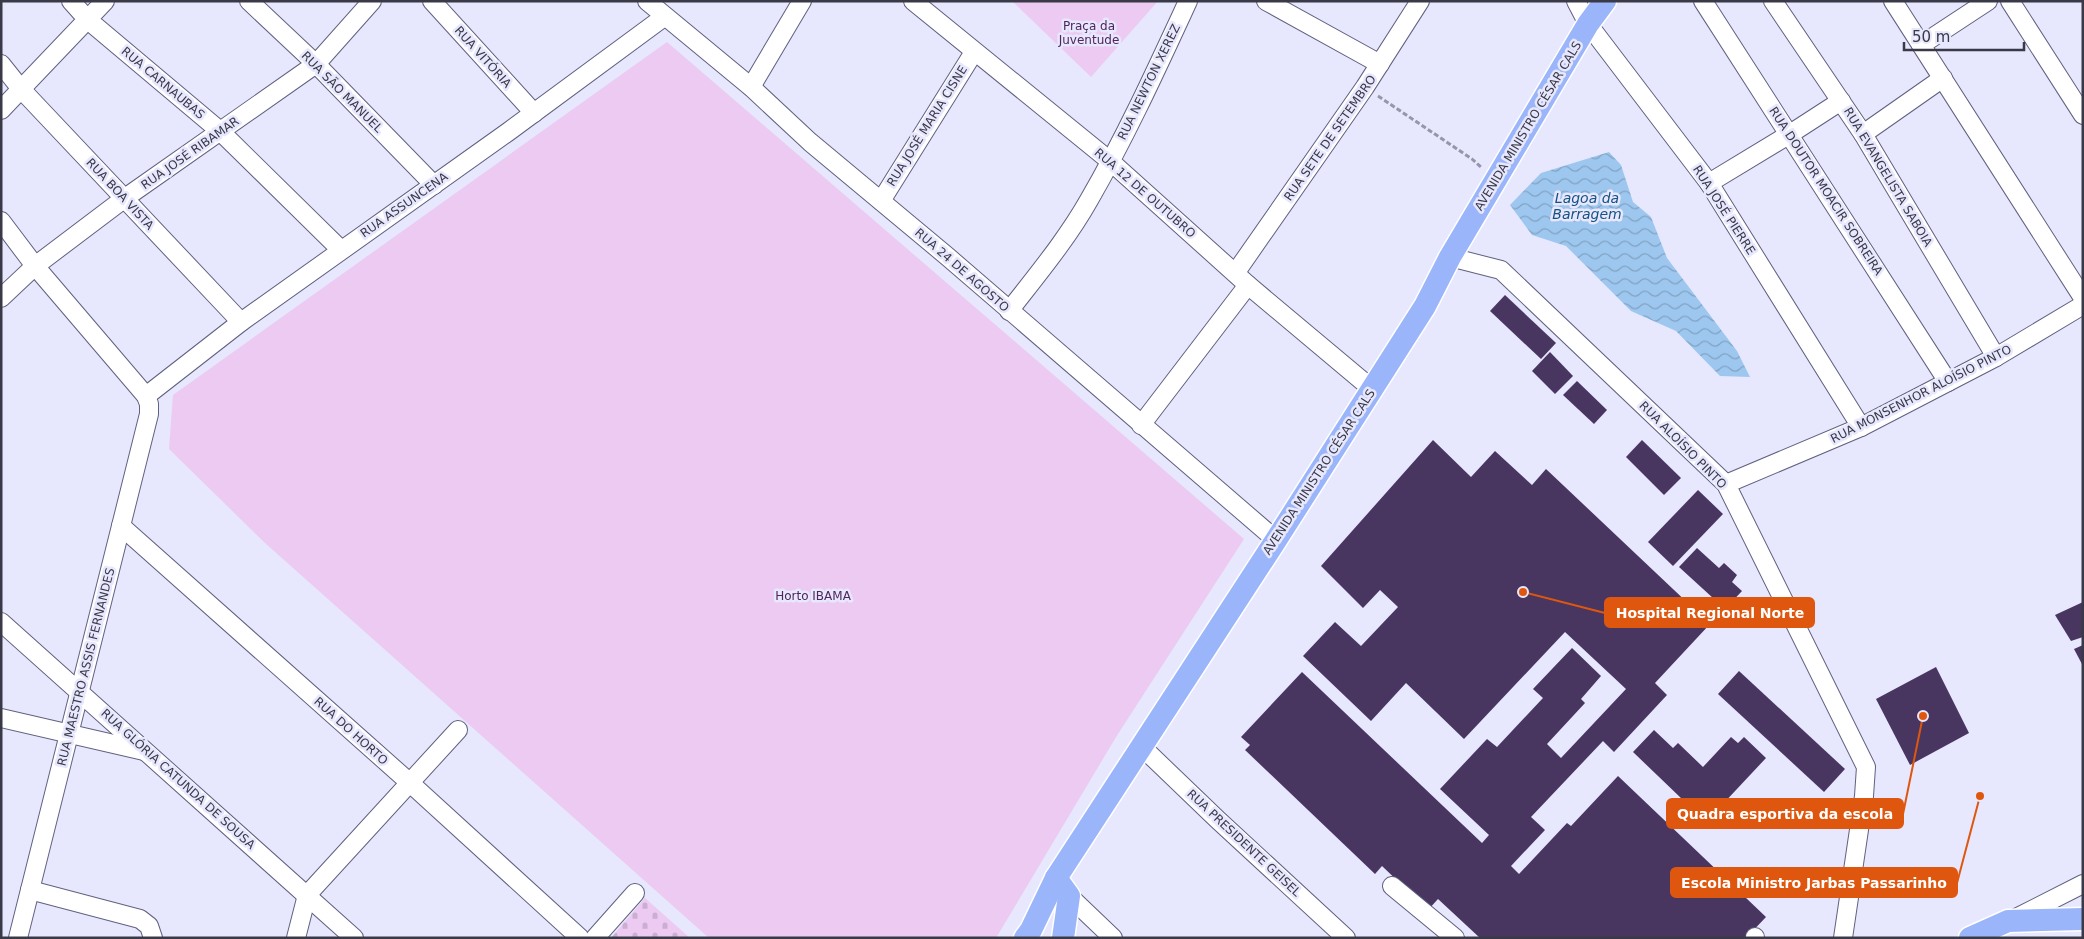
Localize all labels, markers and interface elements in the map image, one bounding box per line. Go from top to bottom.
park label: Praça da Juventude [1058,19,1119,47]
scale bar [1904,20,2024,52]
street label: RUA NEWTON XEREZ [1115,22,1183,142]
street label: RUA VITÓRIA [452,23,515,91]
text: 50 m [1912,28,1950,46]
street label: AVENIDA MINISTRO CÉSAR CALS [1471,38,1584,213]
street label: RUA CARNAUBAS [119,44,207,122]
street label: RUA SÃO MANUEL [299,48,386,136]
street label: RUA JOSÉ MARIA CISNE [883,63,970,189]
street label: RUA SETE DE SETEMBRO [1281,72,1379,204]
street label: RUA DOUTOR MOACIR SOBREIRA [1766,104,1886,279]
street label: RUA EVANGELISTA SABOIA [1841,105,1936,250]
street label: RUA JOSÉ RIBAMAR [138,113,242,192]
street label: RUA 12 DE OUTUBRO [1092,145,1198,241]
street label: RUA BOA VISTA [83,155,157,233]
street label: RUA JOSÉ PIERRE [1690,162,1759,257]
street label: RUA ASSUNCENA [358,169,451,240]
water label: Lagoa da Barragem [1552,190,1622,222]
street label: RUA 24 DE AGOSTO [912,225,1012,315]
street label: RUA MONSENHOR ALOÍSIO PINTO [1828,341,2014,446]
street label: AVENIDA MINISTRO CÉSAR CALS [1259,386,1378,558]
street label: RUA ALOÍSIO PINTO [1636,398,1730,492]
street label: RUA MAESTRO ASSIS FERNANDES [55,566,117,768]
park label: Horto IBAMA [775,589,852,603]
callout: Hospital Regional Norte [1605,598,1814,627]
text: Hospital Regional Norte [1616,605,1804,621]
street label: RUA DO HORTO [311,694,391,768]
street label: RUA GLÓRIA CATUNDA DE SOUSA [98,705,259,852]
street label: RUA PRESIDENTE GEISEL [1184,787,1304,900]
callout: Quadra esportiva da escola [1667,799,1903,828]
text: Quadra esportiva da escola [1677,806,1893,822]
callout: Escola Ministro Jarbas Passarinho [1671,868,1957,897]
text: Escola Ministro Jarbas Passarinho [1681,875,1947,891]

